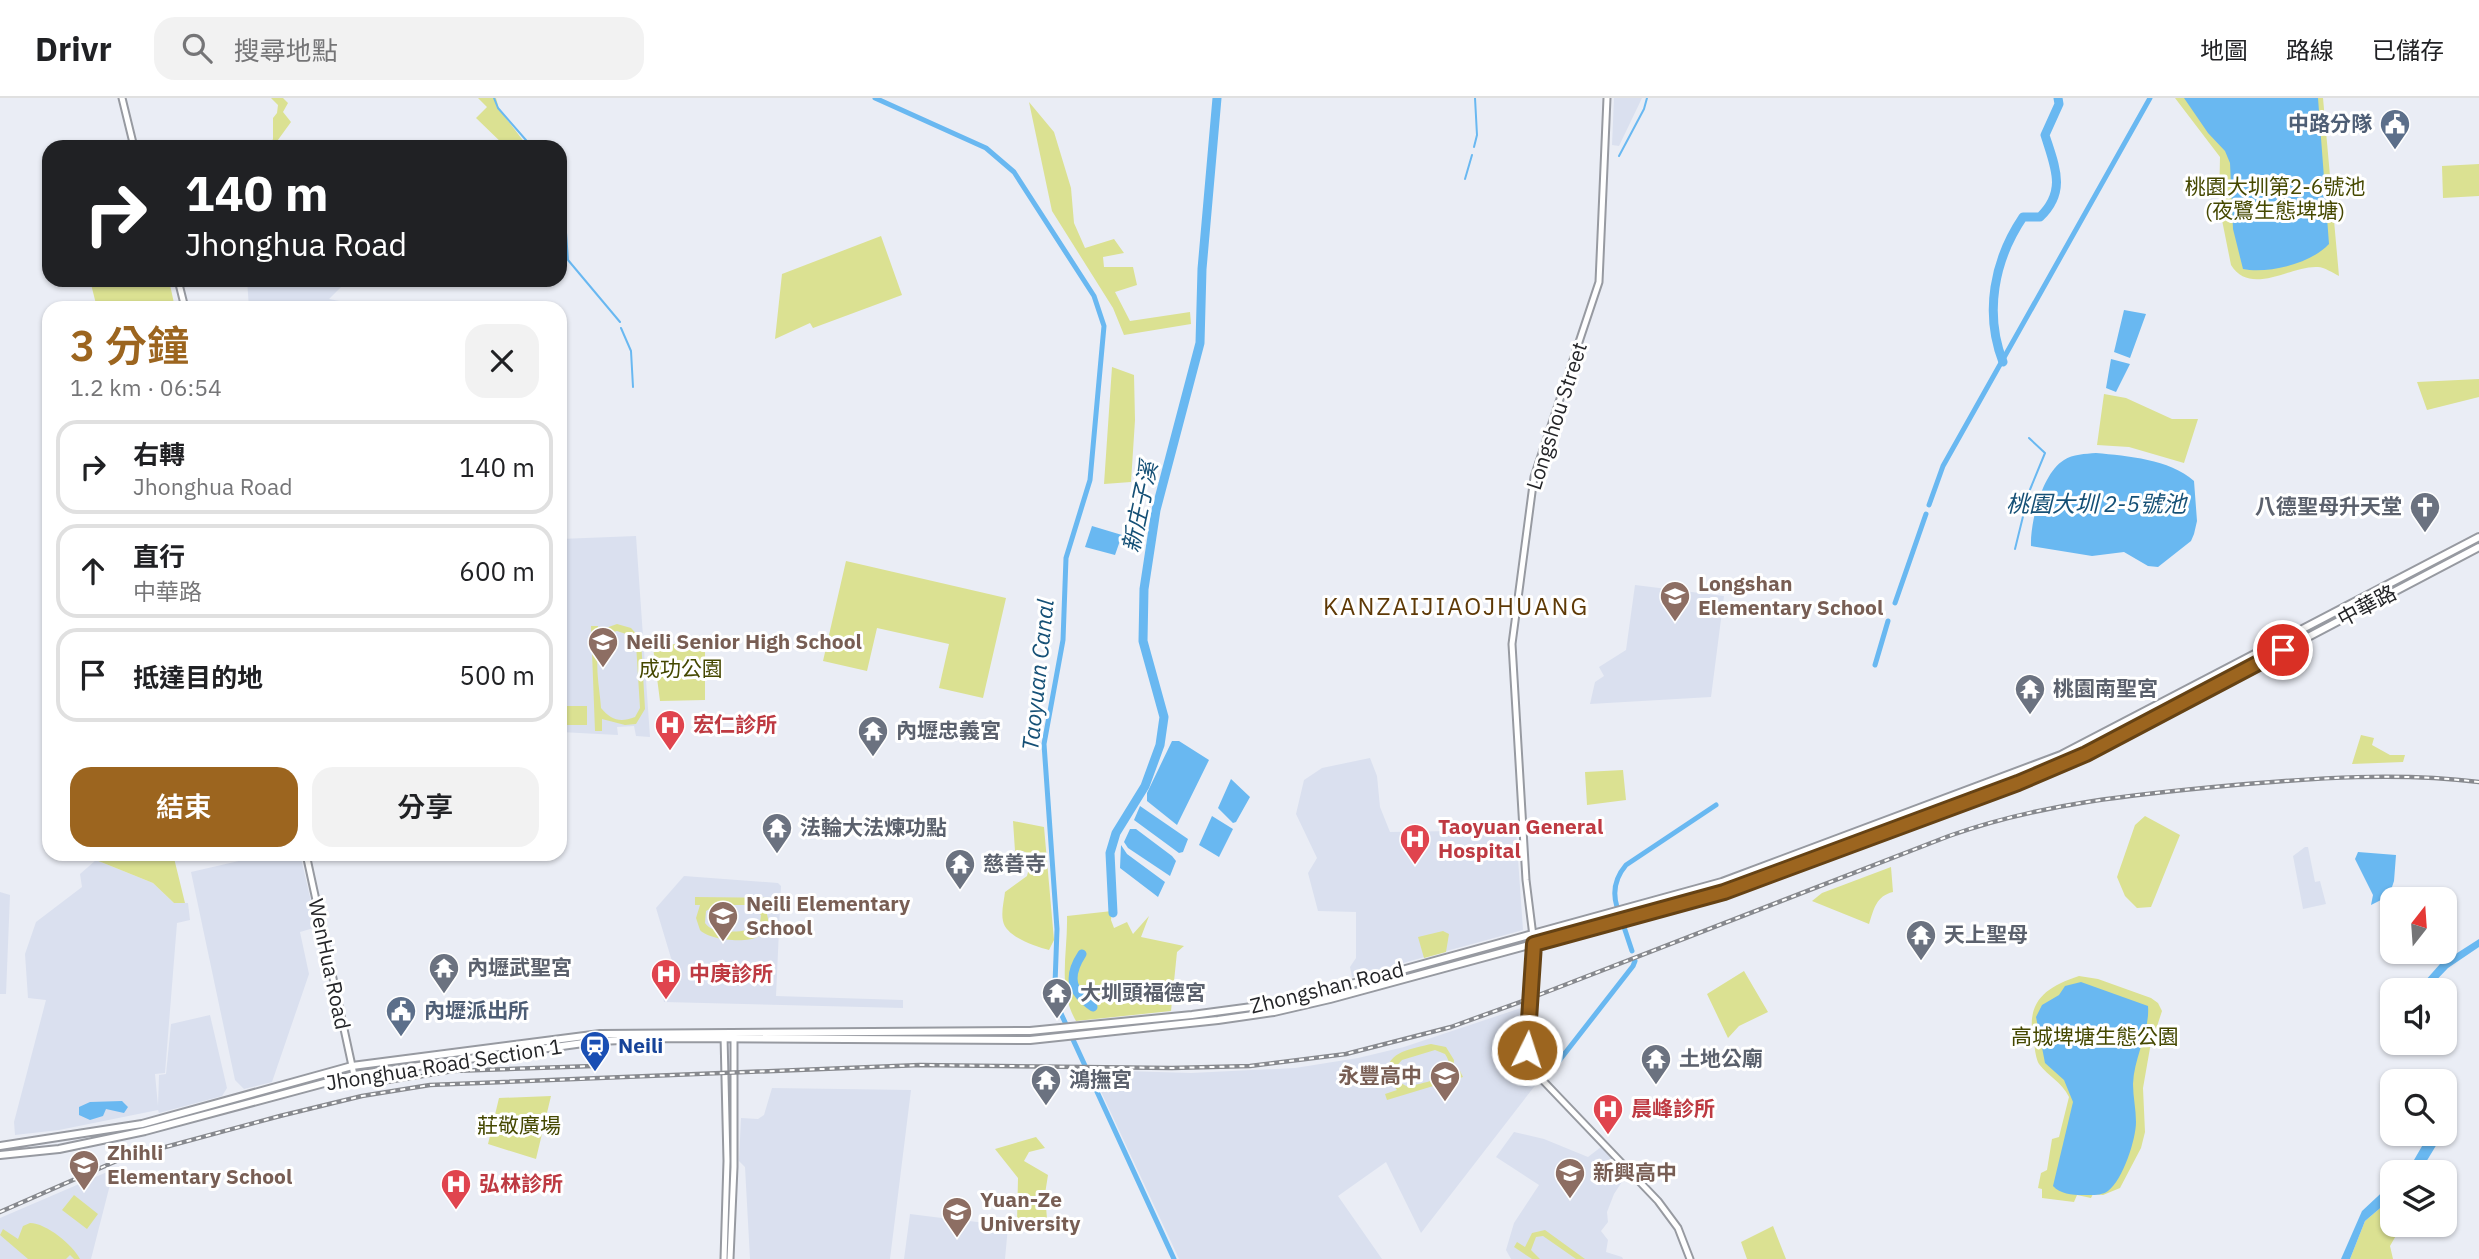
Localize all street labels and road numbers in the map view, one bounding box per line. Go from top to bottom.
street label: Longshou Street [1519,338,1593,493]
street label: 中華路 [2332,578,2401,632]
street label: WenHua Road [302,896,358,1032]
street label: Zhongshan Road [1247,954,1407,1020]
street label: Jhonghua Road Section 1 [324,1032,564,1097]

